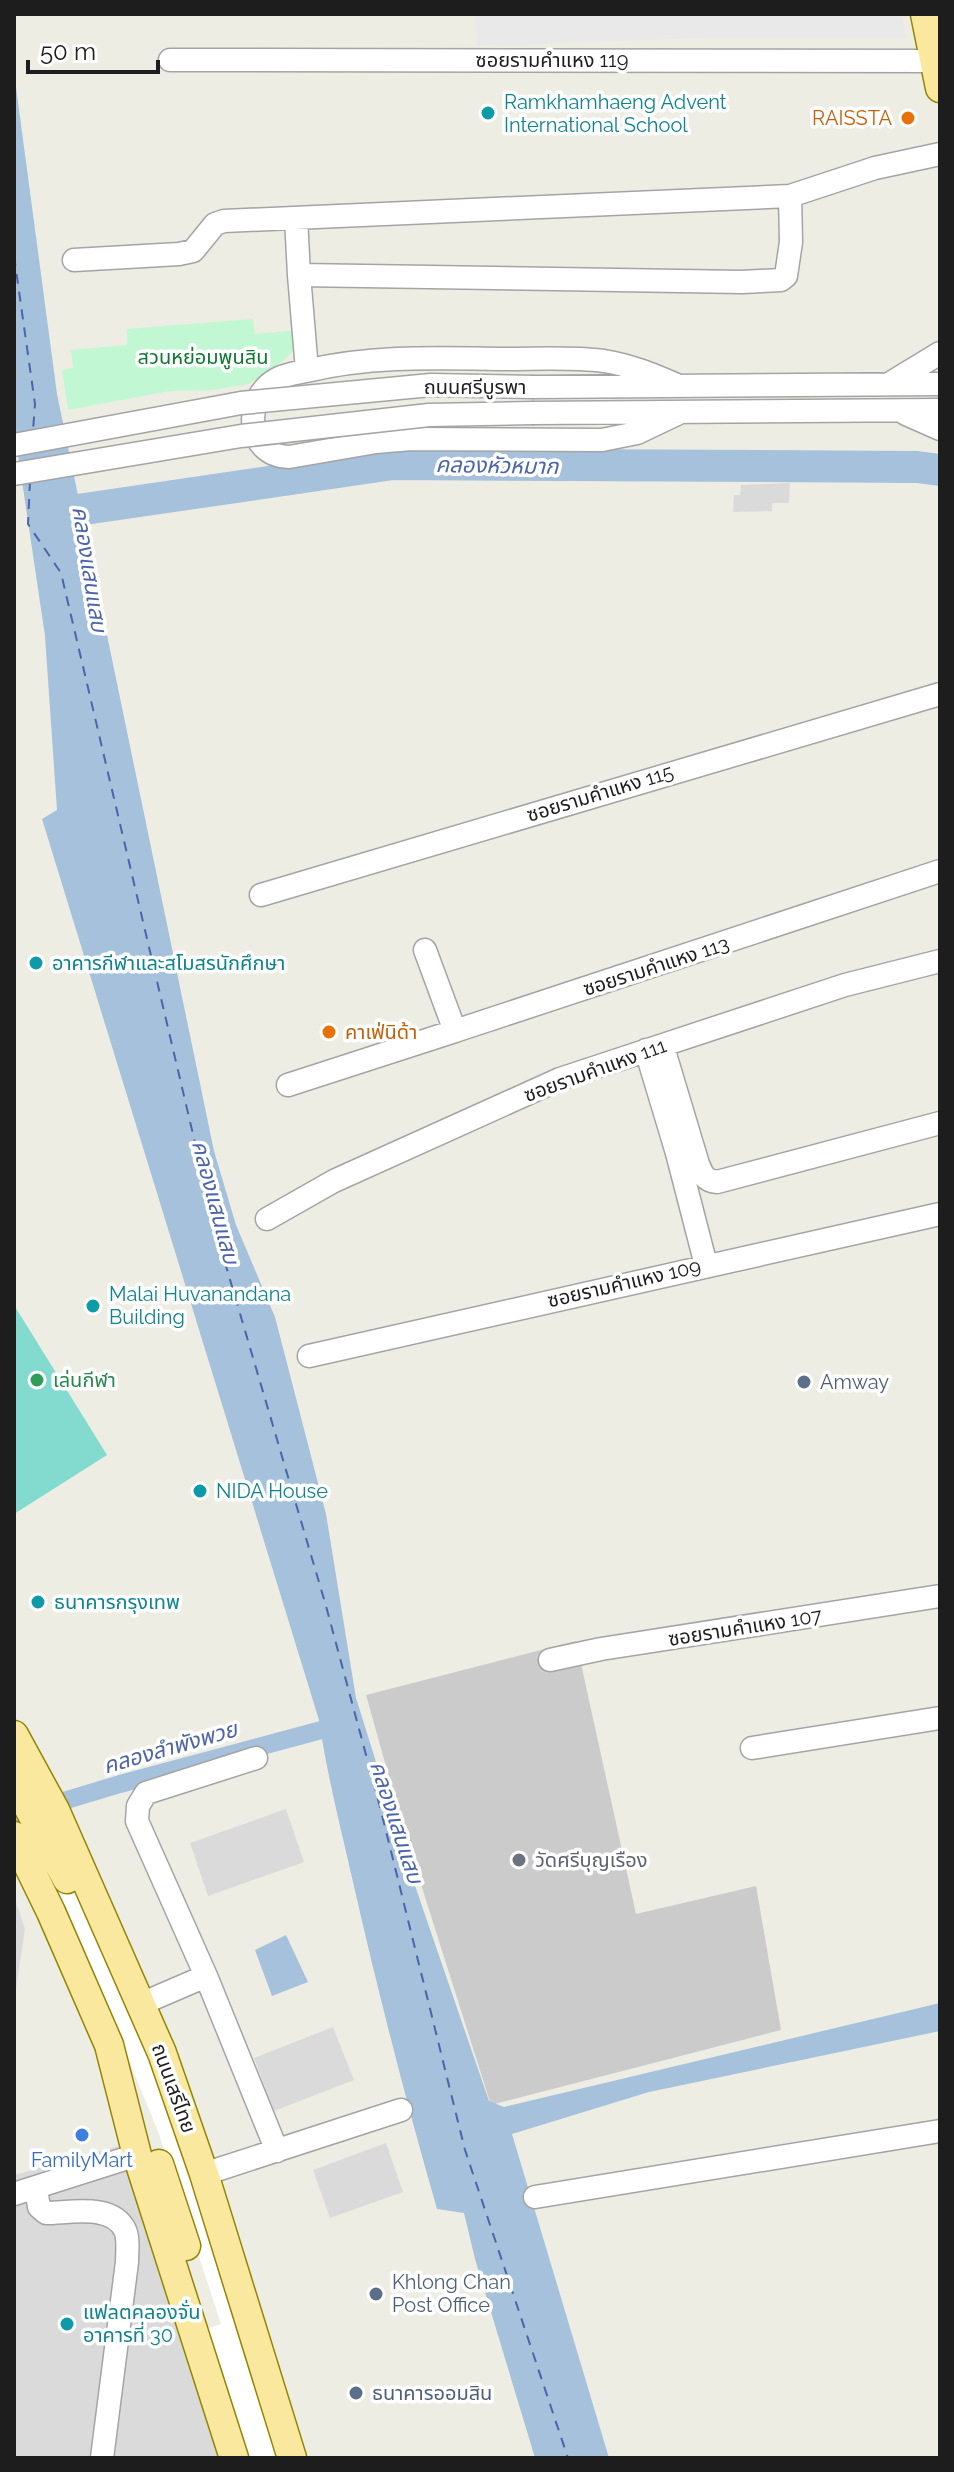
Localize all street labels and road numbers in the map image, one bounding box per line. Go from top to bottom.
street label: ซอยรามคำแหง 119 [476,48,628,72]
street label: ถนนศรีบูรพา [424,375,526,400]
street label: ซอยรามคำแหง 115 [524,759,676,827]
street label: ซอยรามคำแหง 113 [580,931,732,1001]
street label: ซอยรามคำแหง 111 [521,1033,670,1107]
street label: ซอยรามคำแหง 109 [545,1254,703,1312]
street label: ซอยรามคำแหง 107 [666,1603,824,1651]
street label: ถนนเสรีไทย [147,2040,201,2136]

